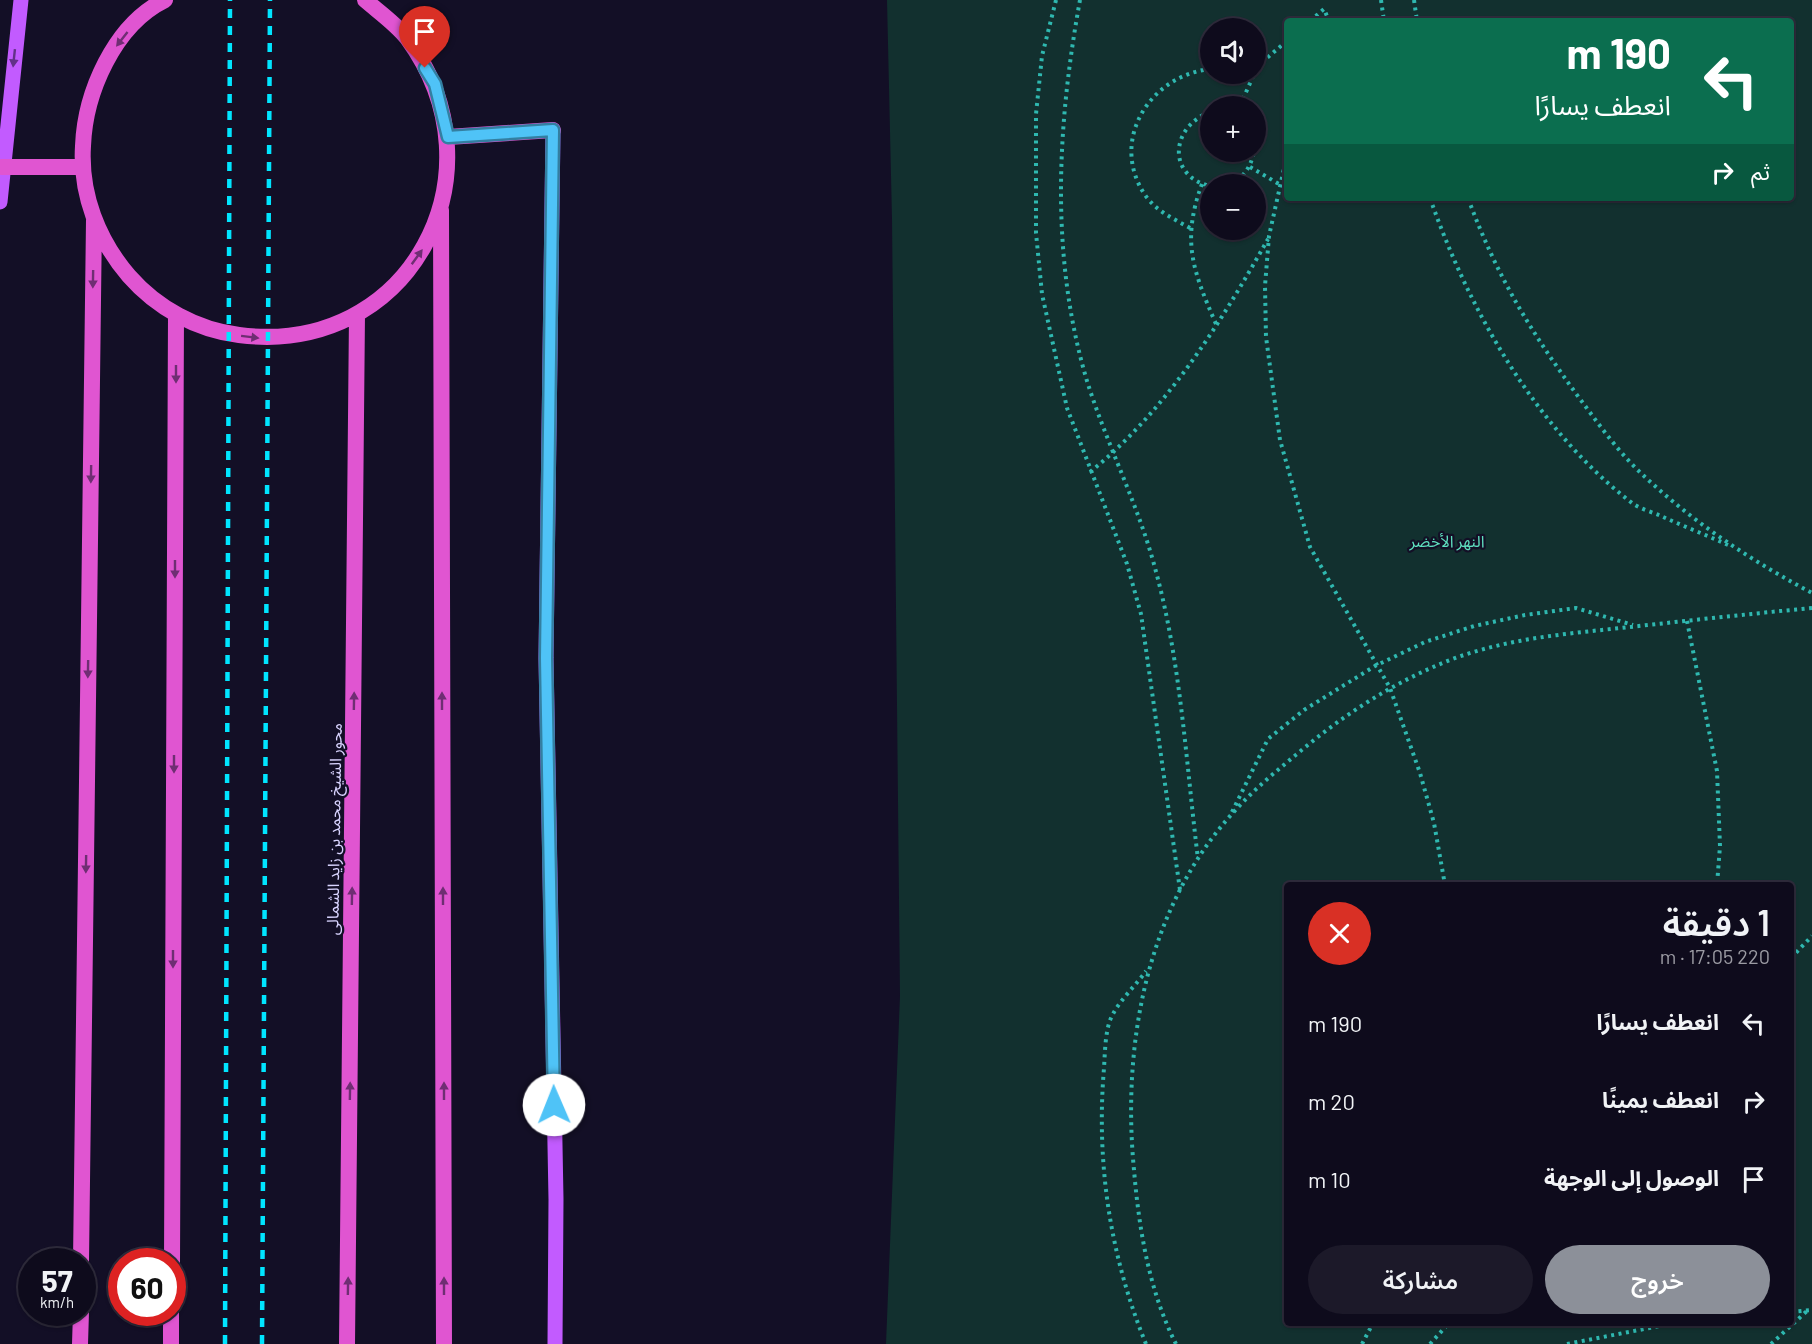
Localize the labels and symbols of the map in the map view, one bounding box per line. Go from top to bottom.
pin [399,6,450,68]
one-way arrow [116,31,128,47]
one-way arrow [10,49,19,68]
one-way arrow [411,249,423,264]
one-way arrow [88,269,98,288]
one-way arrow [241,332,260,341]
one-way arrow [171,364,181,383]
one-way arrow [86,464,95,483]
park label: النهر الأخضر [1408,531,1485,551]
one-way arrow [170,559,180,578]
one-way arrow [83,659,93,678]
one-way arrow [349,691,358,710]
one-way arrow [438,691,447,710]
street label: محور الشيخ محمد بن زايد الشمالى [322,723,349,935]
one-way arrow [169,754,179,773]
one-way arrow [81,854,91,873]
one-way arrow [347,886,356,905]
one-way arrow [438,886,448,905]
one-way arrow [168,949,178,968]
position arrow [522,1073,586,1137]
one-way arrow [345,1081,354,1100]
one-way arrow [439,1081,449,1100]
speed limit sign: 60 [108,1248,186,1326]
one-way arrow [343,1276,352,1295]
one-way arrow [439,1276,449,1295]

